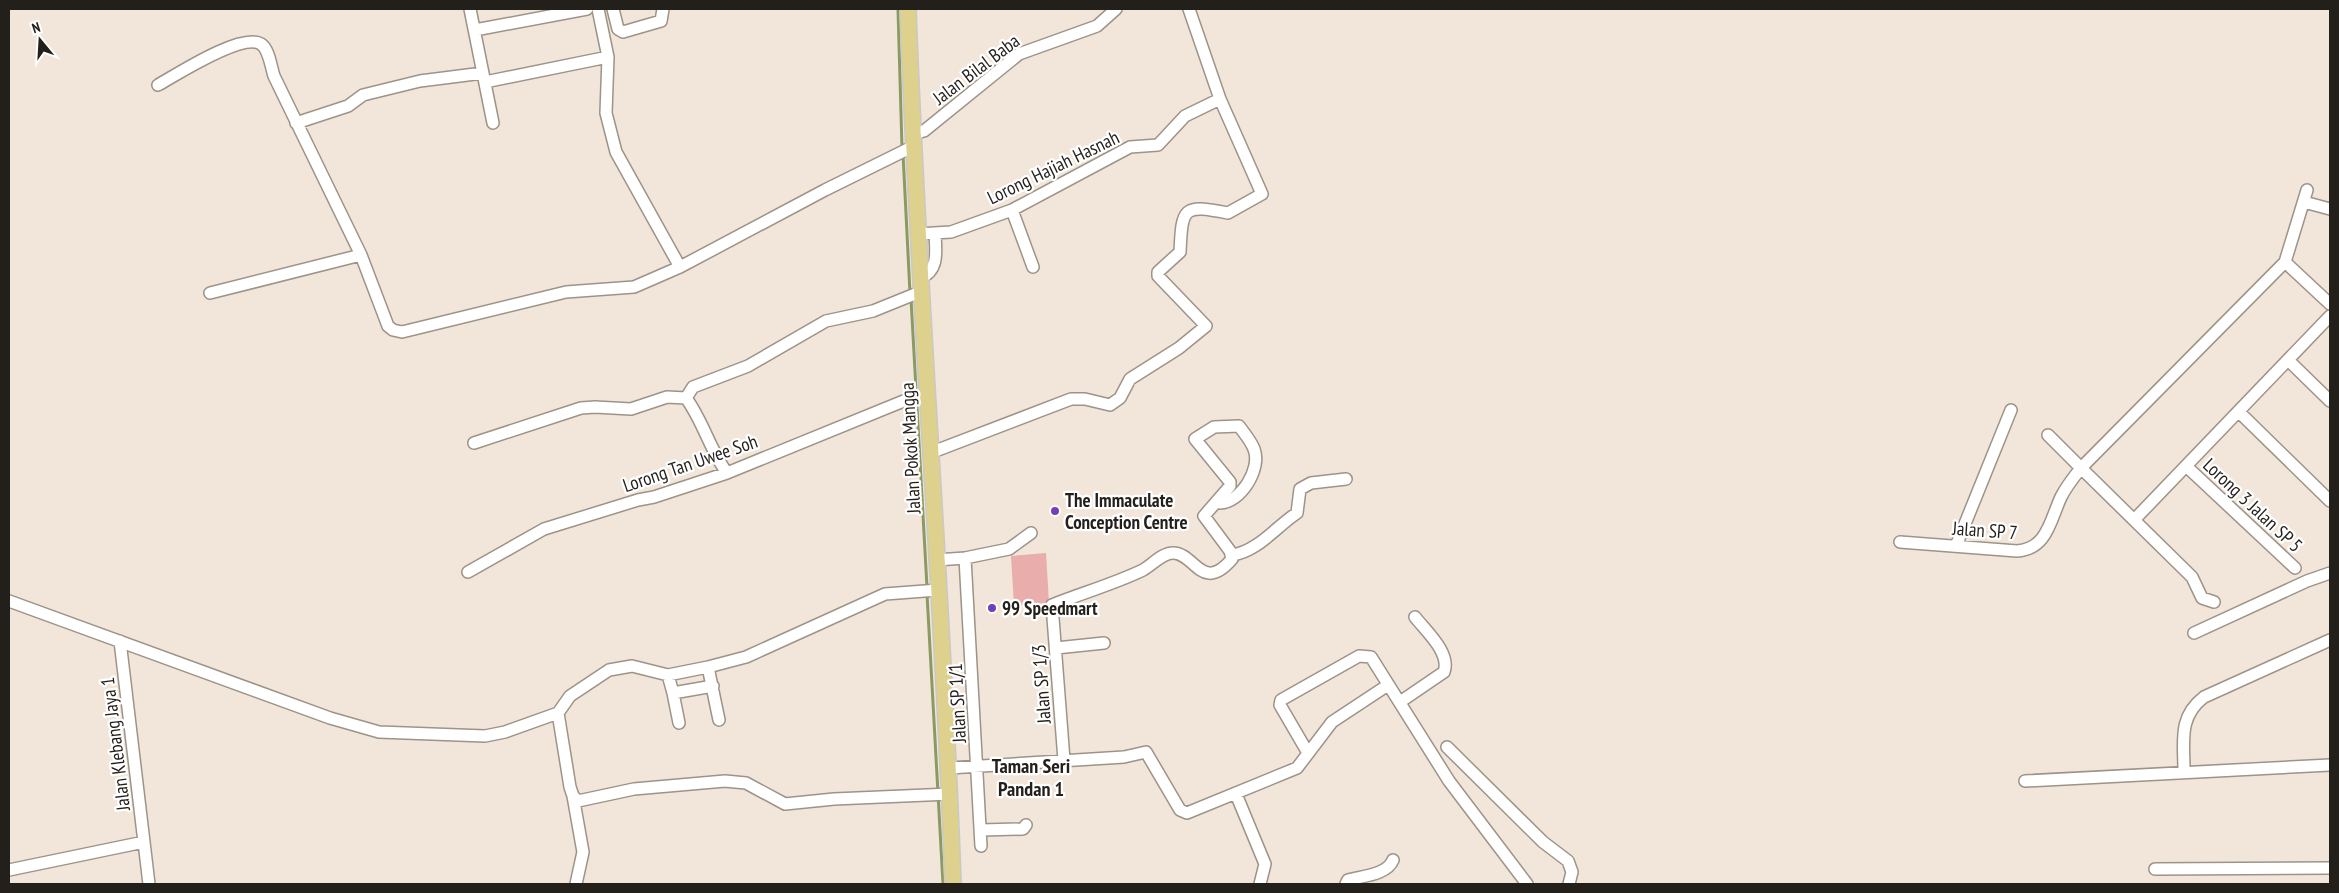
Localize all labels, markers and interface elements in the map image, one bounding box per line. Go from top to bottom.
north arrow [15,15,65,65]
text: N [30,18,42,37]
street label: Jalan Bilal Baba [927,29,1024,110]
street label: Lorong Hajiah Hasnah [983,125,1123,209]
street label: Jalan Pokok Mangga [895,382,925,515]
street label: Lorong Tan Uwee Soh [620,429,760,497]
street label: Lorong 3 Jalan SP 5 [2198,453,2308,557]
place label: The Immaculate Conception Centre [1065,488,1188,534]
marker: The Immaculate Conception Centre [1049,505,1061,517]
street label: Jalan SP 7 [1951,516,2018,544]
place label: 99 Speedmart [1002,596,1098,620]
marker: 99 Speedmart [986,602,998,614]
street label: Jalan SP 1/3 [1026,644,1056,725]
street label: Jalan SP 1/1 [943,663,971,744]
street label: Jalan Klebang Jaya 1 [95,676,135,813]
district label: Taman Seri Pandan 1 [992,753,1070,802]

